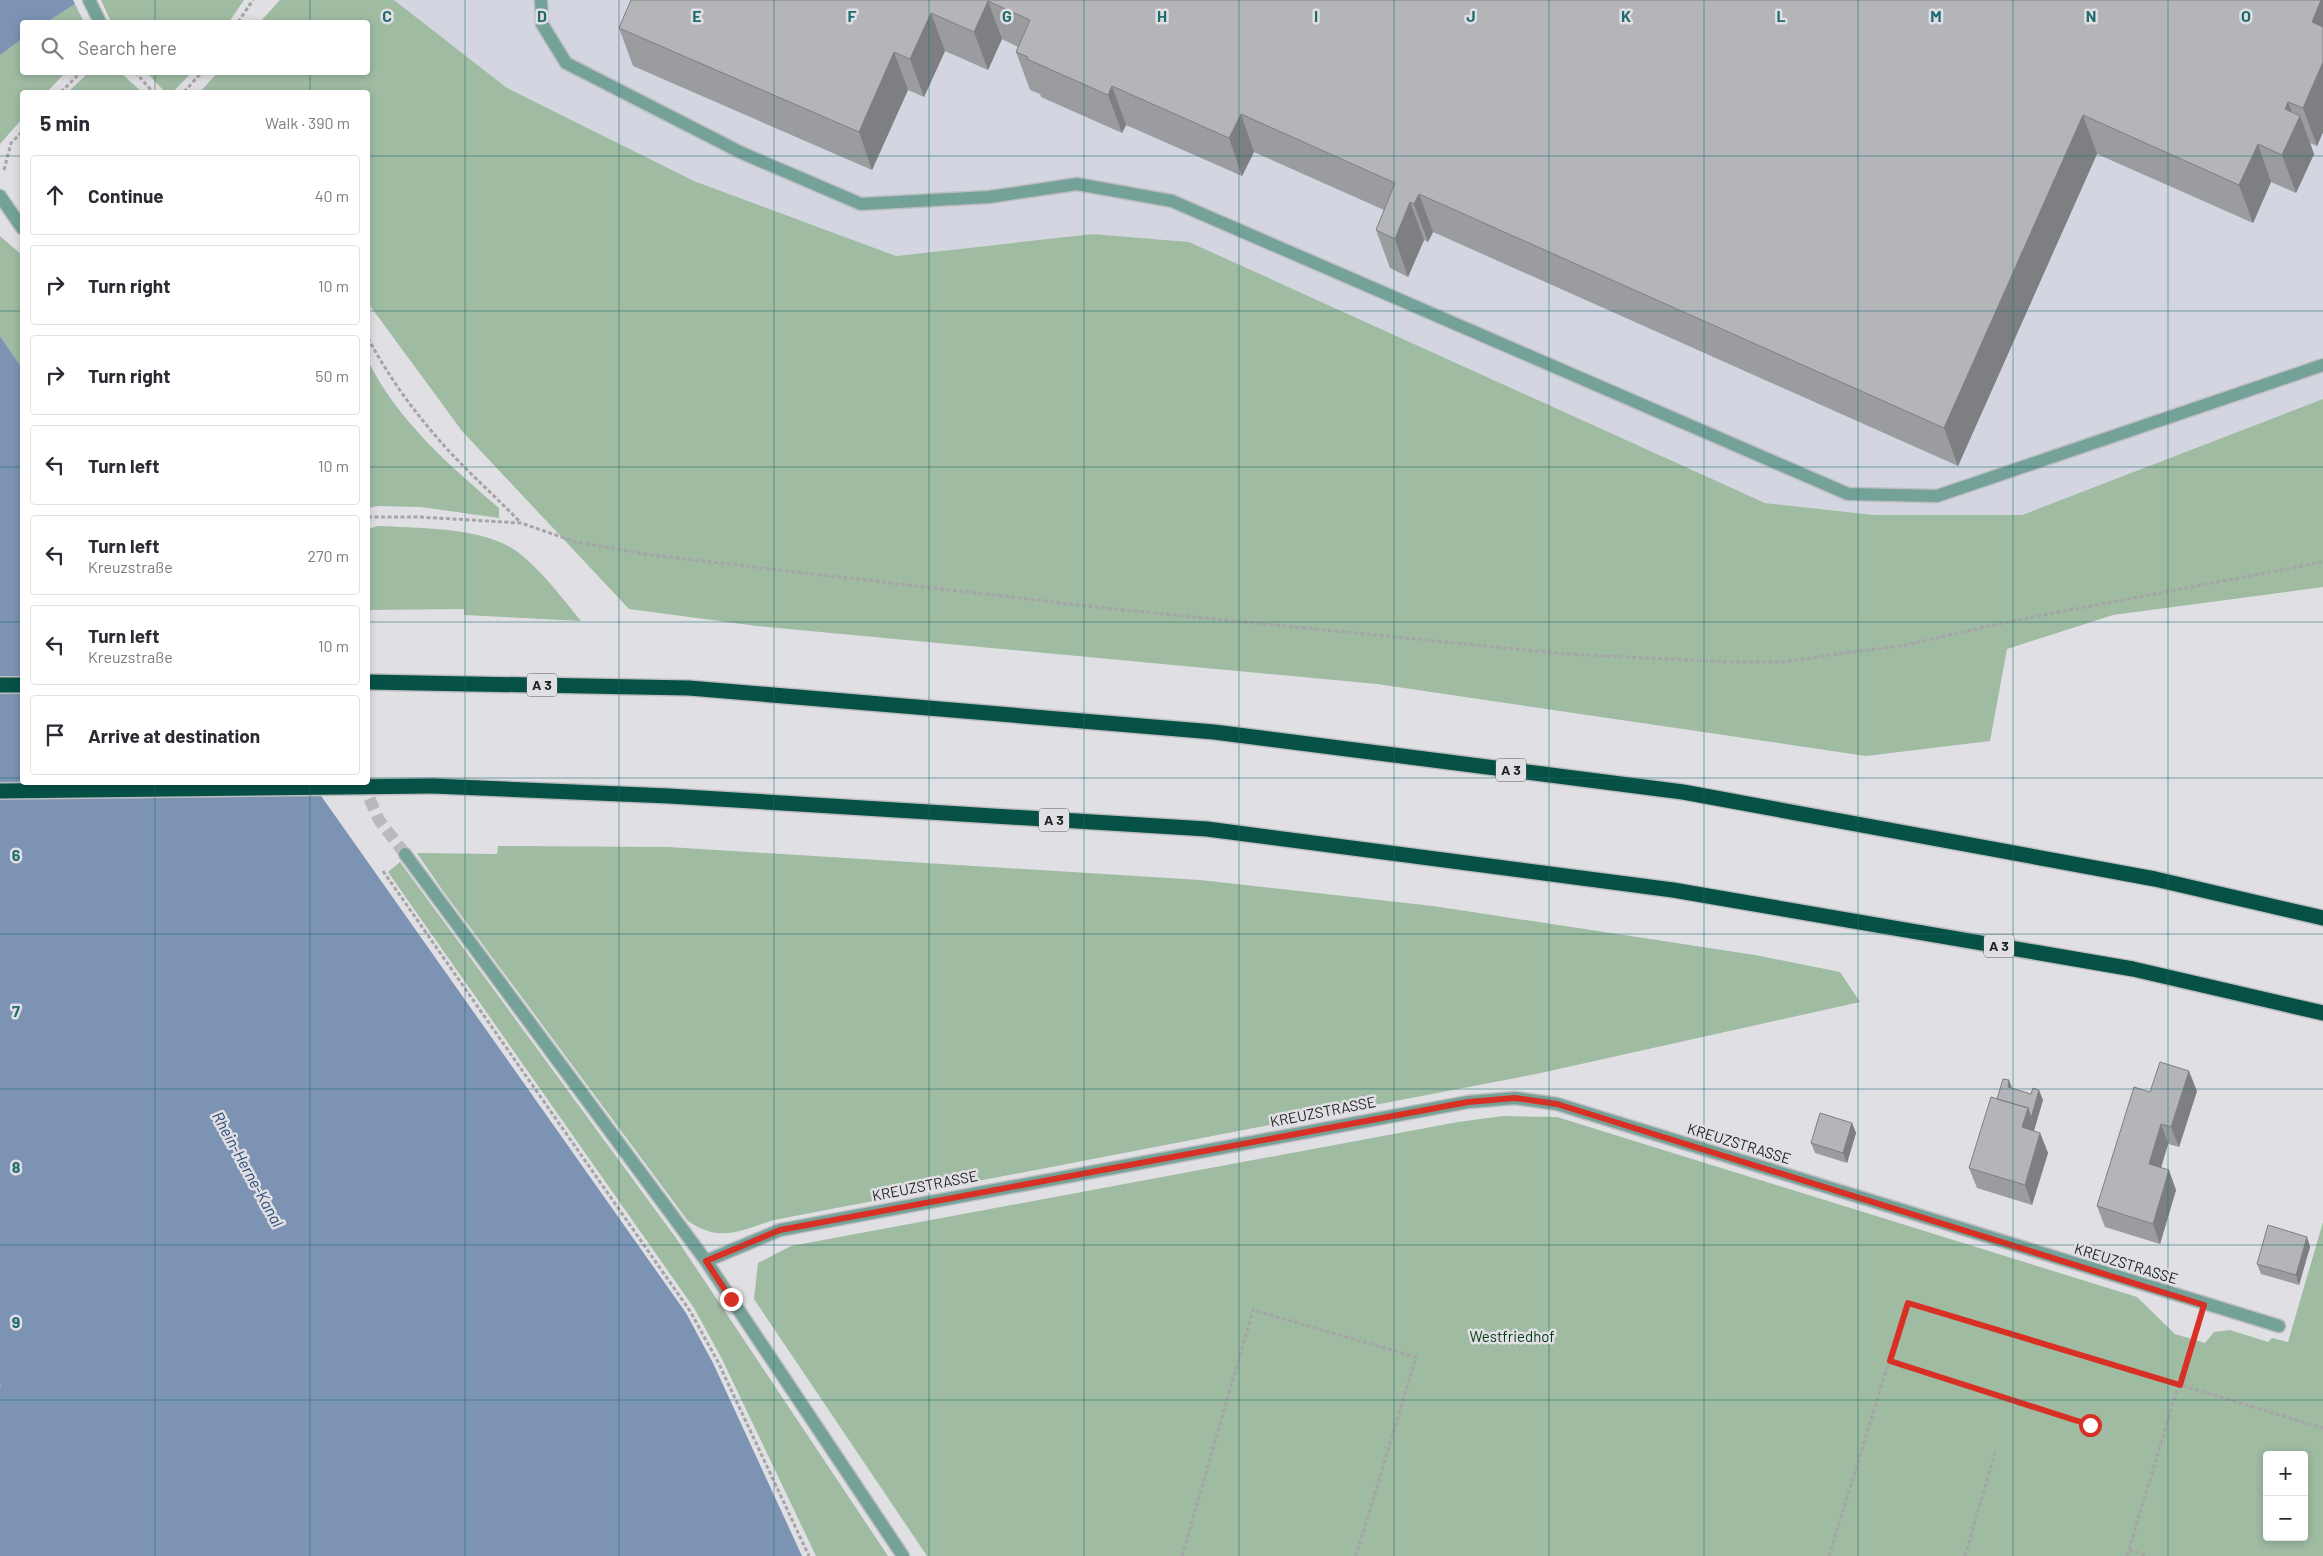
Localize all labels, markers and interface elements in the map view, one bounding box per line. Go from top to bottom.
text: C [382,6,392,25]
text: D [537,6,547,25]
text: E [692,6,702,25]
text: F [848,6,857,25]
text: G [1002,6,1012,25]
text: H [1157,6,1167,25]
text: I [1314,6,1318,25]
text: J [1466,6,1476,25]
text: K [1621,6,1631,25]
text: L [1776,6,1786,25]
text: M [1930,6,1942,25]
text: N [2086,6,2096,25]
text: O [2241,6,2251,25]
search box [20,20,370,75]
icon: search [38,34,66,62]
text: Search here [78,36,177,59]
text: 5 min [40,110,90,135]
text: Walk · 390 m [265,113,350,132]
icon: ahead [41,181,69,209]
text: Continue [88,184,164,207]
text: 40 m [315,186,349,205]
icon: right [41,271,69,299]
text: Turn right [88,274,170,297]
text: 10 m [318,276,349,295]
icon: right [41,361,69,389]
text: Turn right [88,364,170,387]
text: 50 m [315,366,349,385]
icon: left [41,451,69,479]
text: Turn left [88,454,159,477]
text: 10 m [318,456,349,475]
text: Turn left [88,534,159,557]
icon: left [41,541,69,569]
text: 270 m [307,546,349,565]
text: Kreuzstraße [88,557,173,576]
text: Turn left [88,624,159,647]
icon: left [41,631,69,659]
text: 10 m [318,636,349,655]
text: Kreuzstraße [88,647,173,666]
road number: A 3 [527,674,557,696]
icon: arrive [41,721,69,749]
text: Arrive at destination [88,724,260,747]
road number: A 3 [1496,758,1526,782]
road number: A 3 [1039,808,1069,832]
text: 6 [12,845,21,864]
road number: A 3 [1984,934,2014,958]
text: 7 [12,1001,20,1020]
street label: KREUZSTRASSE [1268,1092,1377,1130]
water label: Rhein-Herne-Kanal [209,1108,288,1230]
street label: KREUZSTRASSE [1685,1119,1793,1167]
text: 8 [12,1157,21,1176]
street label: KREUZSTRASSE [870,1166,979,1204]
street label: KREUZSTRASSE [2072,1239,2180,1287]
route end [720,1288,743,1311]
text: 9 [12,1312,20,1331]
park label: Westfriedhof [1469,1327,1555,1345]
route start [2079,1414,2102,1437]
map controls [2263,1451,2308,1541]
button: + [2263,1451,2308,1496]
button: − [2263,1496,2308,1541]

